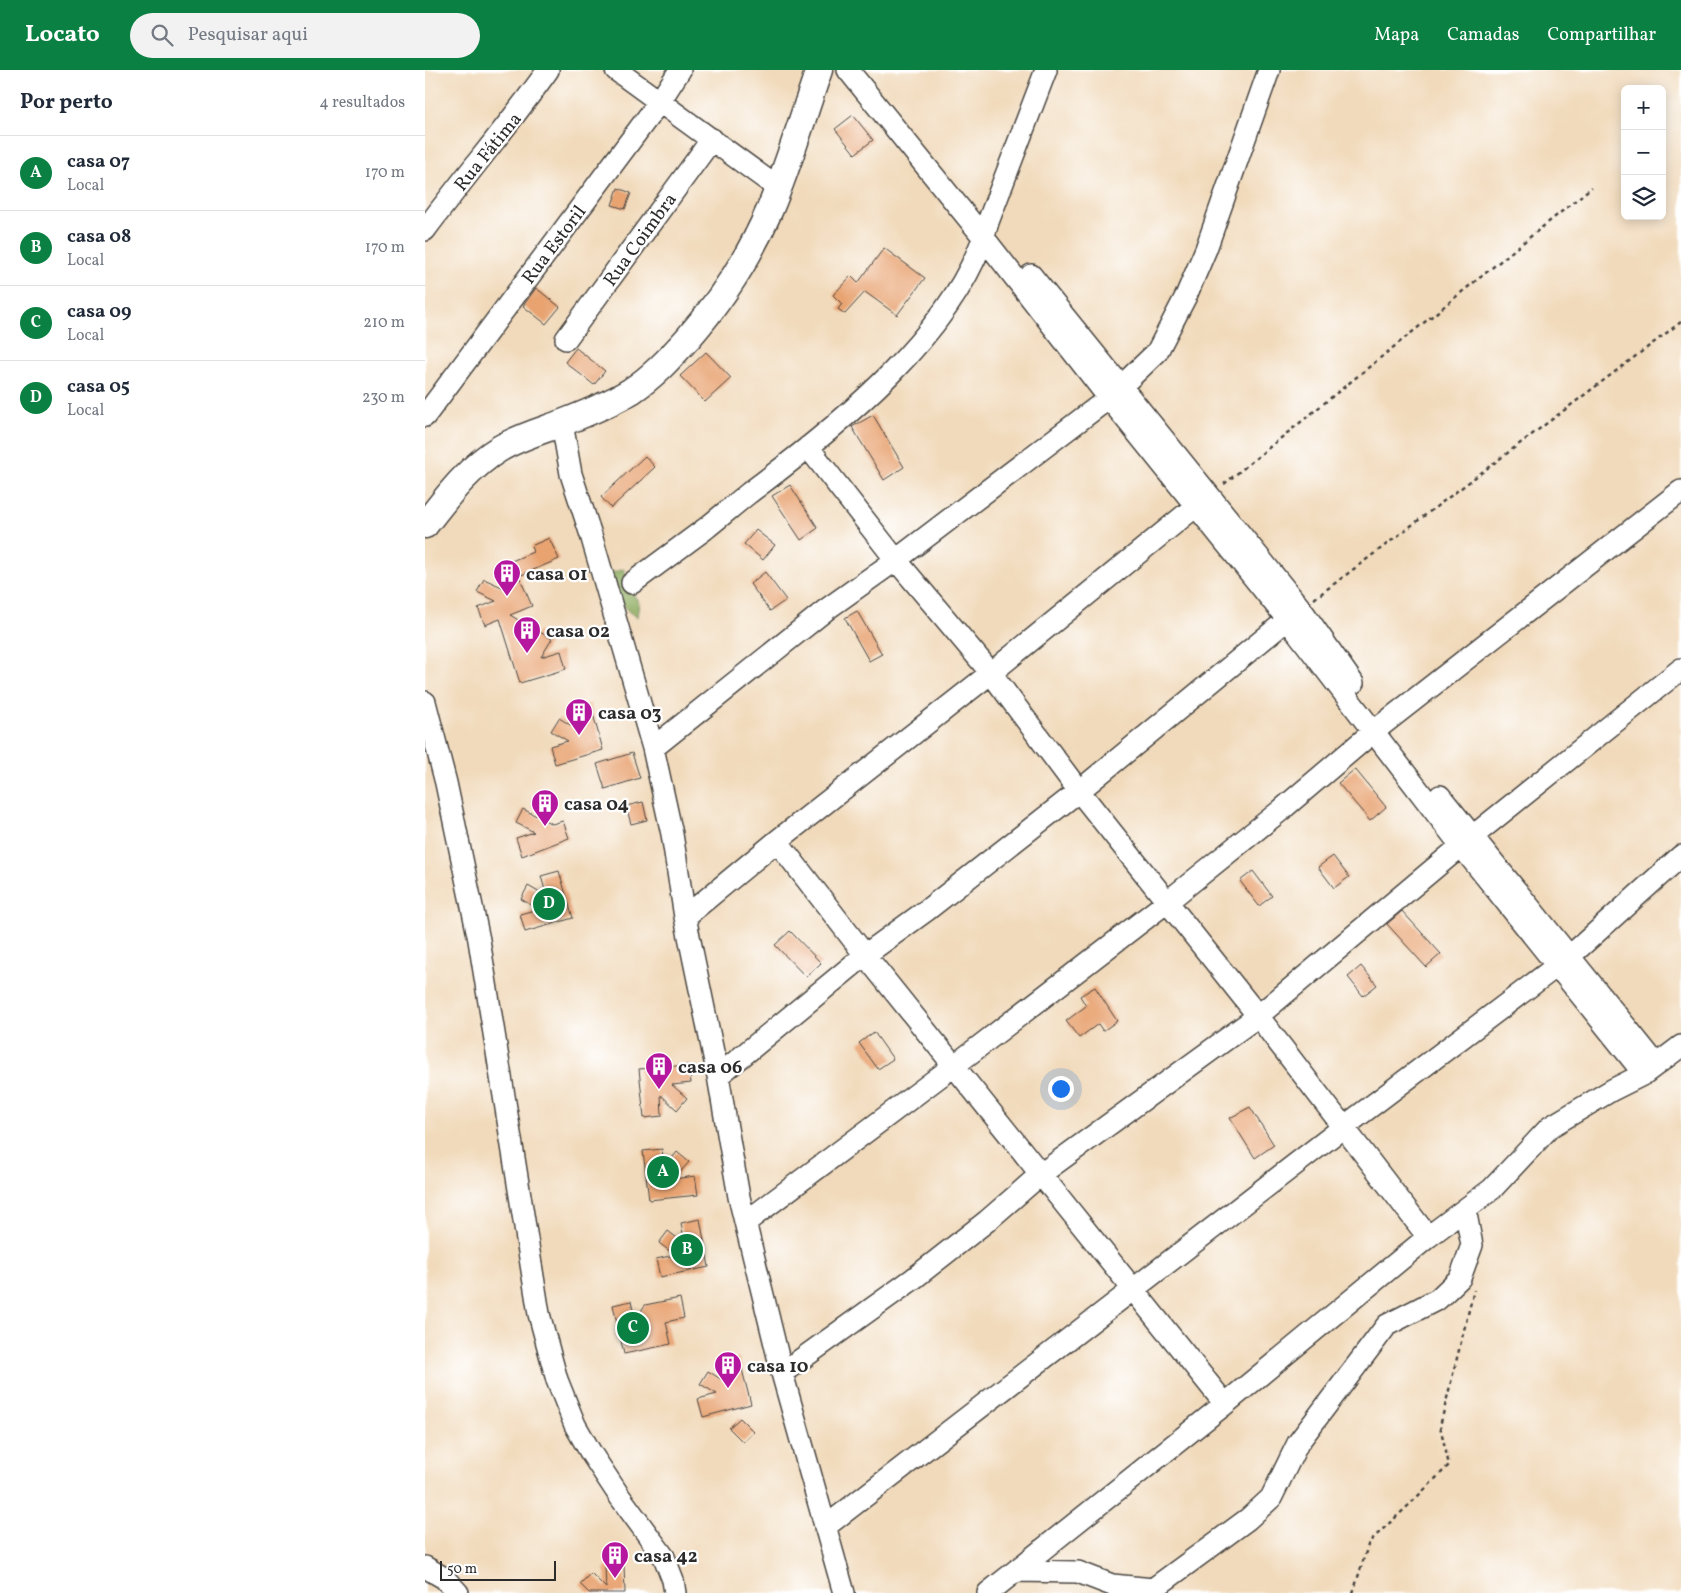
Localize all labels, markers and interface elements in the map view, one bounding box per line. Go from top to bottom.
search box [130,13,480,58]
text: Locato [25,18,100,52]
icon: search [148,21,176,49]
text: Pesquisar aqui [188,22,308,48]
text: Mapa [1374,23,1419,48]
text: Camadas [1447,23,1520,48]
text: Compartilhar [1548,23,1656,48]
map controls [1621,85,1666,220]
button: + [1621,85,1666,130]
text: Por perto [20,88,113,117]
text: 4 resultados [319,92,405,114]
street label: Rua Fátima [449,107,528,197]
button: − [1621,130,1666,175]
text: casa 07 [67,149,130,175]
text: A [30,162,42,184]
text: 170 m [365,162,405,184]
text: Local [67,175,104,197]
button: layers [1621,175,1666,220]
street label: Rua Coimbra [598,188,683,292]
street label: Rua Estoril [516,200,593,290]
text: casa 08 [67,224,131,250]
text: B [31,237,41,259]
text: 170 m [365,237,405,259]
text: Local [67,250,104,272]
text: casa 09 [67,299,131,325]
text: C [31,312,41,334]
text: 210 m [363,312,405,334]
text: Local [67,325,104,347]
text: casa 05 [67,374,130,400]
text: D [30,387,42,409]
text: 230 m [362,387,405,409]
text: Local [67,400,104,422]
building icon: casa 01 [492,558,522,597]
place label: casa 01 [526,562,588,588]
building icon: casa 02 [512,615,542,654]
place label: casa 02 [546,619,610,645]
building icon: casa 03 [564,697,594,736]
place label: casa 03 [598,701,661,727]
building icon: casa 04 [530,788,560,827]
place label: casa 04 [564,792,629,818]
pin: D [533,885,565,923]
building icon: casa 06 [644,1051,674,1090]
place label: casa 06 [678,1055,742,1081]
your location [1048,1076,1074,1102]
pin: A [647,1153,679,1191]
pin: B [671,1231,703,1269]
pin: C [617,1309,649,1347]
building icon: casa 10 [713,1350,743,1389]
place label: casa 10 [747,1354,809,1380]
building icon: casa 42 [600,1540,630,1579]
place label: casa 42 [634,1544,698,1570]
scale bar [440,1558,556,1581]
text: 50 m [447,1560,477,1579]

